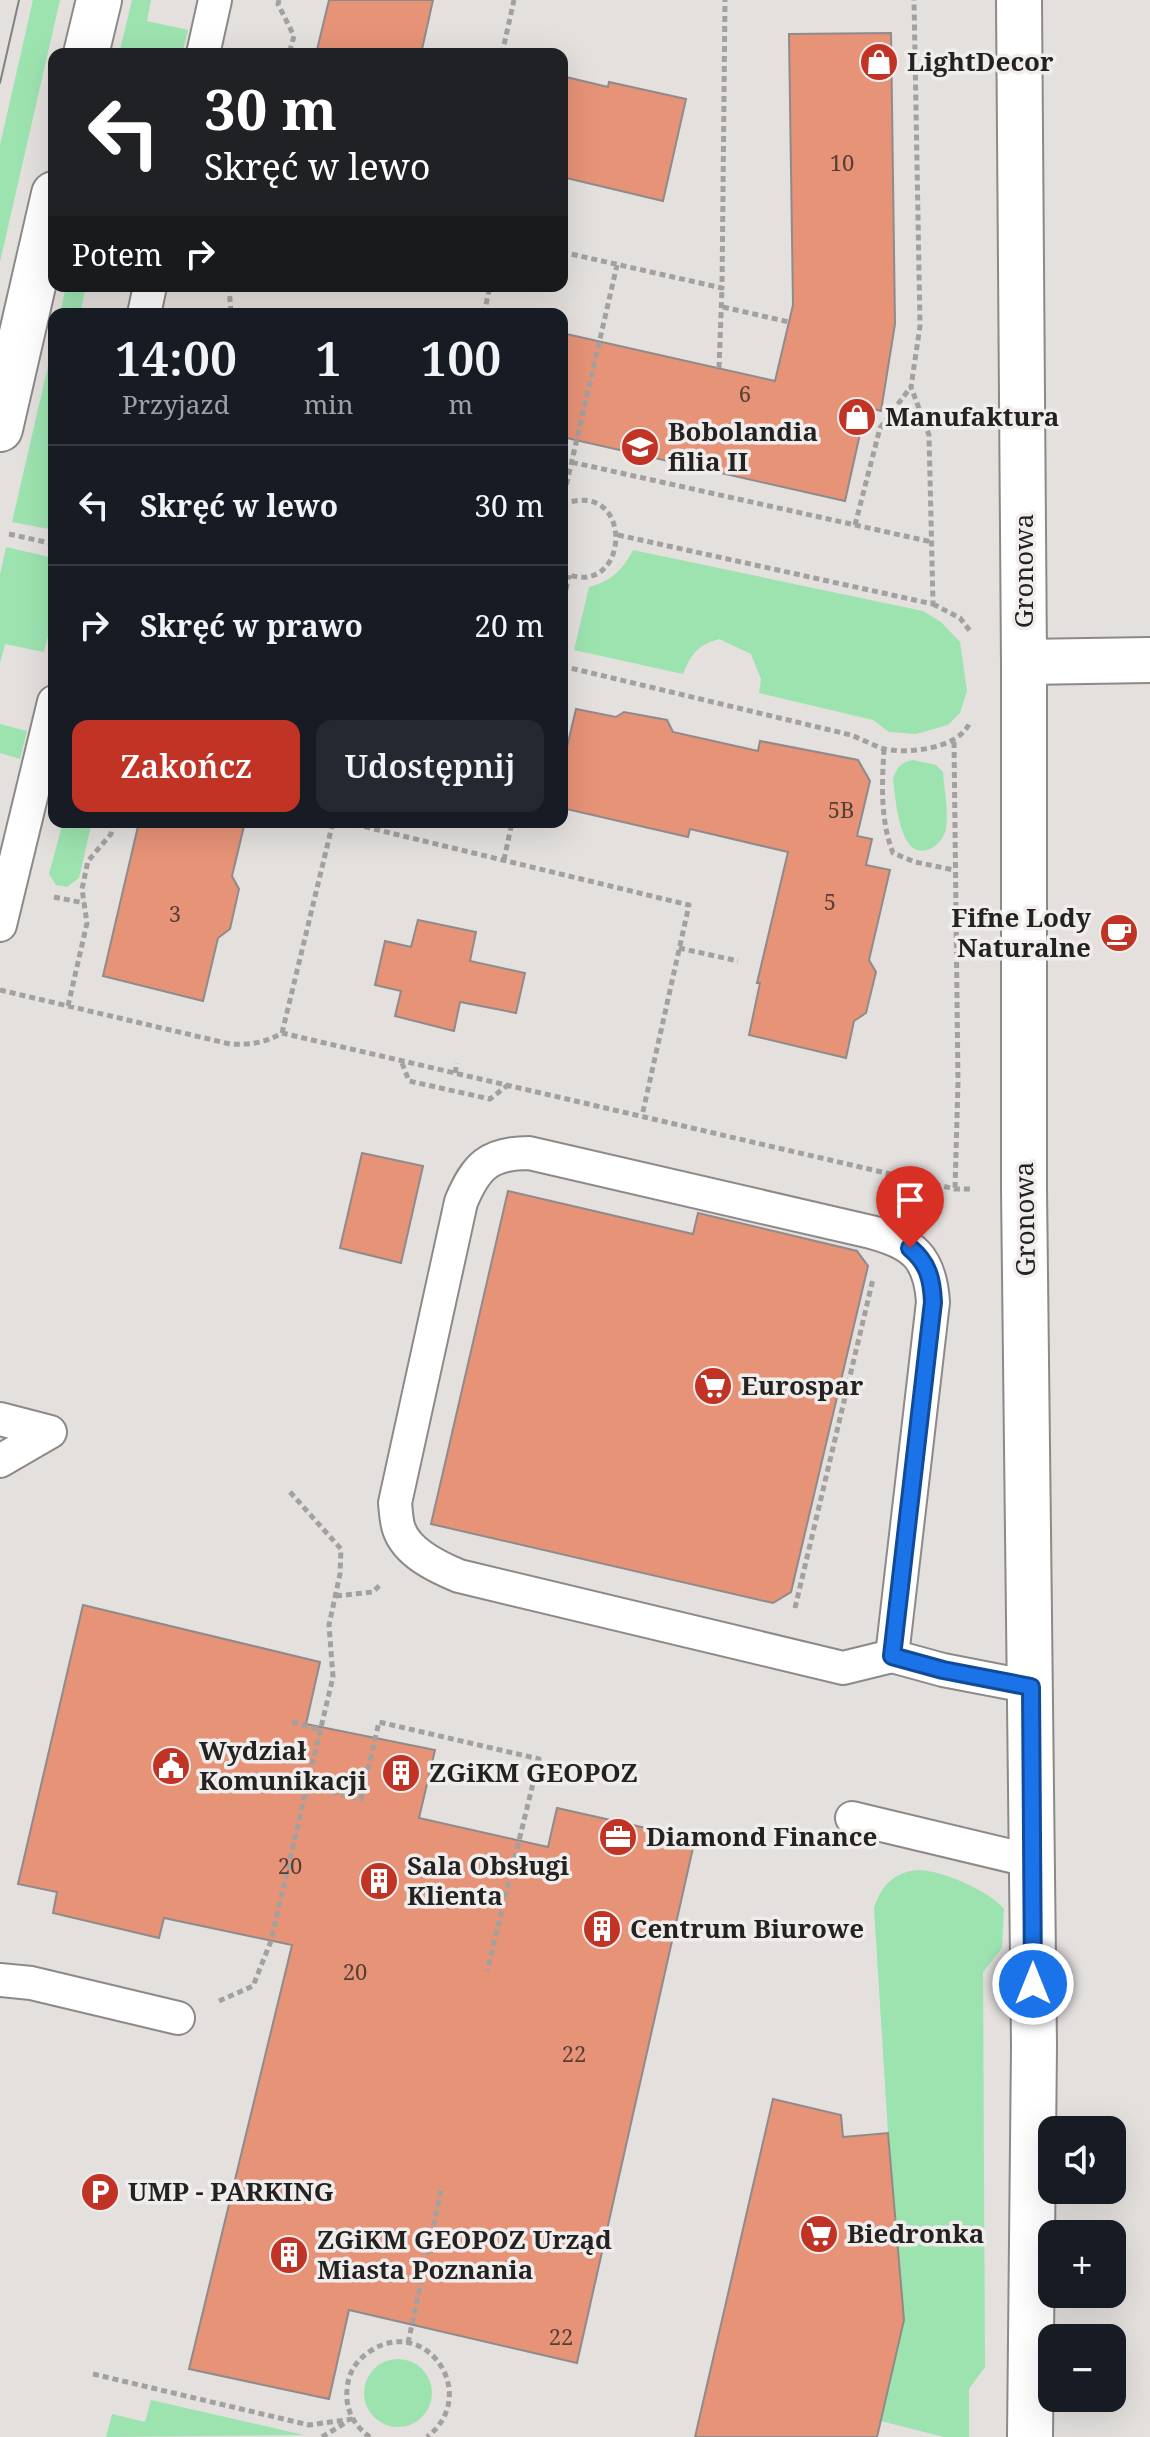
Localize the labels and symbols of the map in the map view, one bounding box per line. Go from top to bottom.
shop icon: LightDecor [858,41,900,83]
place label: LightDecor [907,43,1054,79]
house number: 10 [830,147,854,177]
house number: 6 [739,378,751,408]
shop icon: Manufaktura [836,396,878,438]
place label: Manufaktura [885,398,1059,434]
place label: Bobolandia filia II [668,413,818,479]
school or university icon: Bobolandia filia II [619,426,661,468]
street label: Gronowa [1005,514,1041,628]
house number: 5B [828,794,854,824]
house number: 5 [824,886,836,916]
house number: 3 [169,898,181,928]
place label: Fifne Lody Naturalne [951,899,1092,965]
cafe icon: Fifne Lody Naturalne [1098,912,1140,954]
street label: Gronowa [1005,1161,1043,1277]
pin [876,1166,944,1248]
supermarket icon: Eurospar [692,1365,734,1407]
place label: Eurospar [741,1367,864,1403]
place label: Wydział Komunikacji [199,1732,367,1798]
public building icon: Wydział Komunikacji [150,1745,192,1787]
building icon: ZGiKM GEOPOZ [380,1752,422,1794]
place label: ZGiKM GEOPOZ [429,1754,638,1790]
office icon: Diamond Finance [597,1816,639,1858]
place label: Diamond Finance [646,1818,877,1854]
place label: Sala Obsługi Klienta [407,1847,569,1913]
house number: 20 [278,1850,302,1880]
building icon: Sala Obsługi Klienta [358,1860,400,1902]
building icon: Centrum Biurowe [581,1908,623,1950]
place label: Centrum Biurowe [630,1910,864,1946]
position arrow [991,1942,1075,2026]
house number: 20 [343,1956,367,1986]
house number: 22 [562,2038,586,2068]
parking icon: UMP - PARKING [79,2171,121,2213]
place label: UMP - PARKING [128,2173,334,2209]
supermarket icon: Biedronka [798,2213,840,2255]
place label: Biedronka [847,2215,984,2251]
place label: ZGiKM GEOPOZ Urząd Miasta Poznania [317,2221,612,2287]
building icon: ZGiKM GEOPOZ Urząd Miasta Poznania [268,2234,310,2276]
house number: 22 [549,2321,573,2351]

